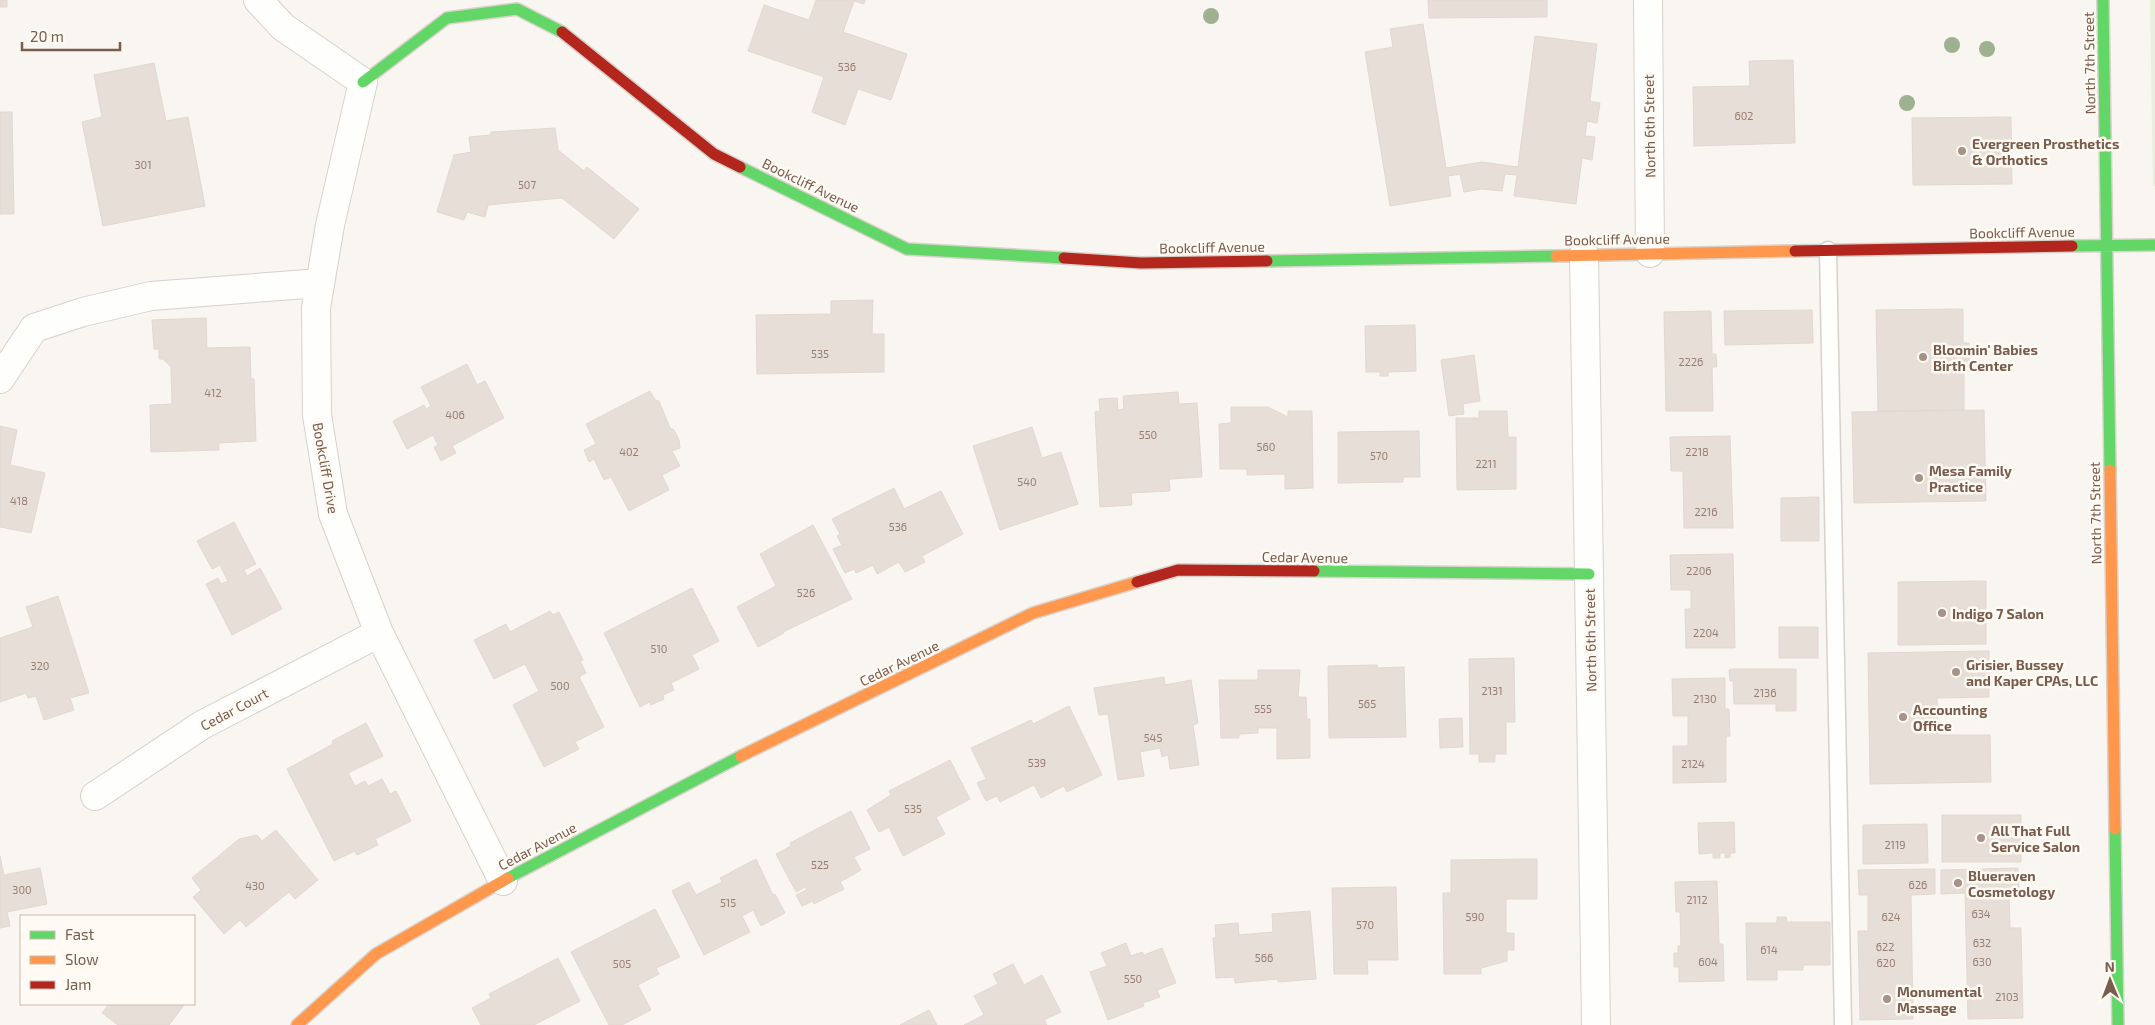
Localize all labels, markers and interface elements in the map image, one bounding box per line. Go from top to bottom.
street label: North 7th Street [2080,12,2098,114]
scale bar [22,20,120,52]
text: 20 m [30,27,64,45]
house number: 536 [838,60,856,73]
street label: North 6th Street [1640,74,1658,178]
house number: 602 [1734,109,1754,122]
place label: Evergreen Prosthetics & Orthotics [1972,135,2119,168]
marker: Evergreen Prosthetics & Orthotics [1956,145,1968,157]
street label: Bookcliff Avenue [760,154,862,216]
house number: 301 [134,158,152,171]
house number: 507 [518,178,536,191]
street label: Bookcliff Avenue [1969,223,2075,241]
street label: Bookcliff Avenue [1564,230,1670,248]
street label: Bookcliff Avenue [1159,238,1265,256]
place label: Bloomin' Babies Birth Center [1933,341,2038,374]
house number: 535 [811,347,829,360]
marker: Bloomin' Babies Birth Center [1917,351,1929,363]
house number: 2226 [1679,355,1703,368]
house number: 412 [204,386,222,399]
house number: 406 [445,408,465,421]
street label: Bookcliff Drive [310,421,342,515]
house number: 550 [1139,428,1157,441]
house number: 560 [1257,440,1275,453]
house number: 402 [619,445,639,458]
house number: 2218 [1685,445,1709,458]
house number: 570 [1370,449,1388,462]
house number: 2211 [1475,457,1497,470]
place label: Mesa Family Practice [1929,462,2012,495]
street label: North 7th Street [2086,462,2104,564]
marker: Mesa Family Practice [1913,472,1925,484]
house number: 540 [1017,475,1037,488]
house number: 418 [10,494,28,507]
house number: 2216 [1694,505,1718,518]
house number: 536 [889,520,907,533]
street label: Cedar Avenue [1262,548,1348,566]
house number: 2206 [1686,564,1712,577]
house number: 526 [797,586,815,599]
street label: North 6th Street [1581,588,1599,692]
place label: Indigo 7 Salon [1952,605,2044,622]
marker: Indigo 7 Salon [1936,607,1948,619]
house number: 2204 [1693,626,1719,639]
street label: Cedar Avenue [857,636,941,690]
house number: 510 [651,642,667,655]
place label: Grisier, Bussey and Kaper CPAs, LLC [1966,656,2098,689]
house number: 320 [31,659,49,672]
marker: Grisier, Bussey and Kaper CPAs, LLC [1950,666,1962,678]
house number: 500 [550,679,570,692]
street label: Cedar Court [197,684,271,734]
house number: 2131 [1481,684,1503,697]
house number: 2136 [1754,686,1776,699]
house number: 2130 [1693,692,1717,705]
house number: 565 [1358,697,1376,710]
place label: Accounting Office [1913,701,1987,734]
house number: 555 [1254,702,1272,715]
marker: Accounting Office [1897,711,1909,723]
house number: 545 [1144,731,1162,744]
house number: 539 [1028,756,1046,769]
house number: 2124 [1681,757,1705,770]
house number: 535 [904,802,922,815]
street label: Cedar Avenue [495,818,579,874]
place label: All That Full Service Salon [1991,822,2080,855]
marker: All That Full Service Salon [1975,832,1987,844]
house number: 2119 [1884,838,1906,851]
house number: 525 [811,858,829,871]
place label: Blueraven Cosmetology [1968,867,2055,900]
marker: Blueraven Cosmetology [1952,877,1964,889]
house number: 626 [1909,878,1927,891]
house number: 430 [245,879,265,892]
house number: 300 [12,883,32,896]
house number: 2112 [1686,893,1708,906]
house number: 515 [720,896,736,909]
house number: 634 [1971,907,1991,920]
house number: 590 [1466,910,1484,923]
house number: 624 [1881,910,1901,923]
legend [20,915,195,1005]
house number: 570 [1356,918,1374,931]
text: Fast [65,925,95,943]
house number: 632 [1973,936,1991,949]
house number: 622 [1876,940,1894,953]
house number: 614 [1760,943,1778,956]
text: Slow [65,950,99,968]
house number: 566 [1255,951,1273,964]
house number: 604 [1698,955,1718,968]
house number: 630 [1972,955,1992,968]
north arrow [2085,955,2135,1005]
house number: 620 [1876,956,1896,969]
house number: 505 [613,957,631,970]
text: N [2105,958,2115,975]
house number: 550 [1124,972,1142,985]
text: Jam [65,975,91,993]
place label: Monumental Massage [1897,983,1982,1016]
house number: 2103 [1995,990,2019,1003]
marker: Monumental Massage [1881,993,1893,1005]

